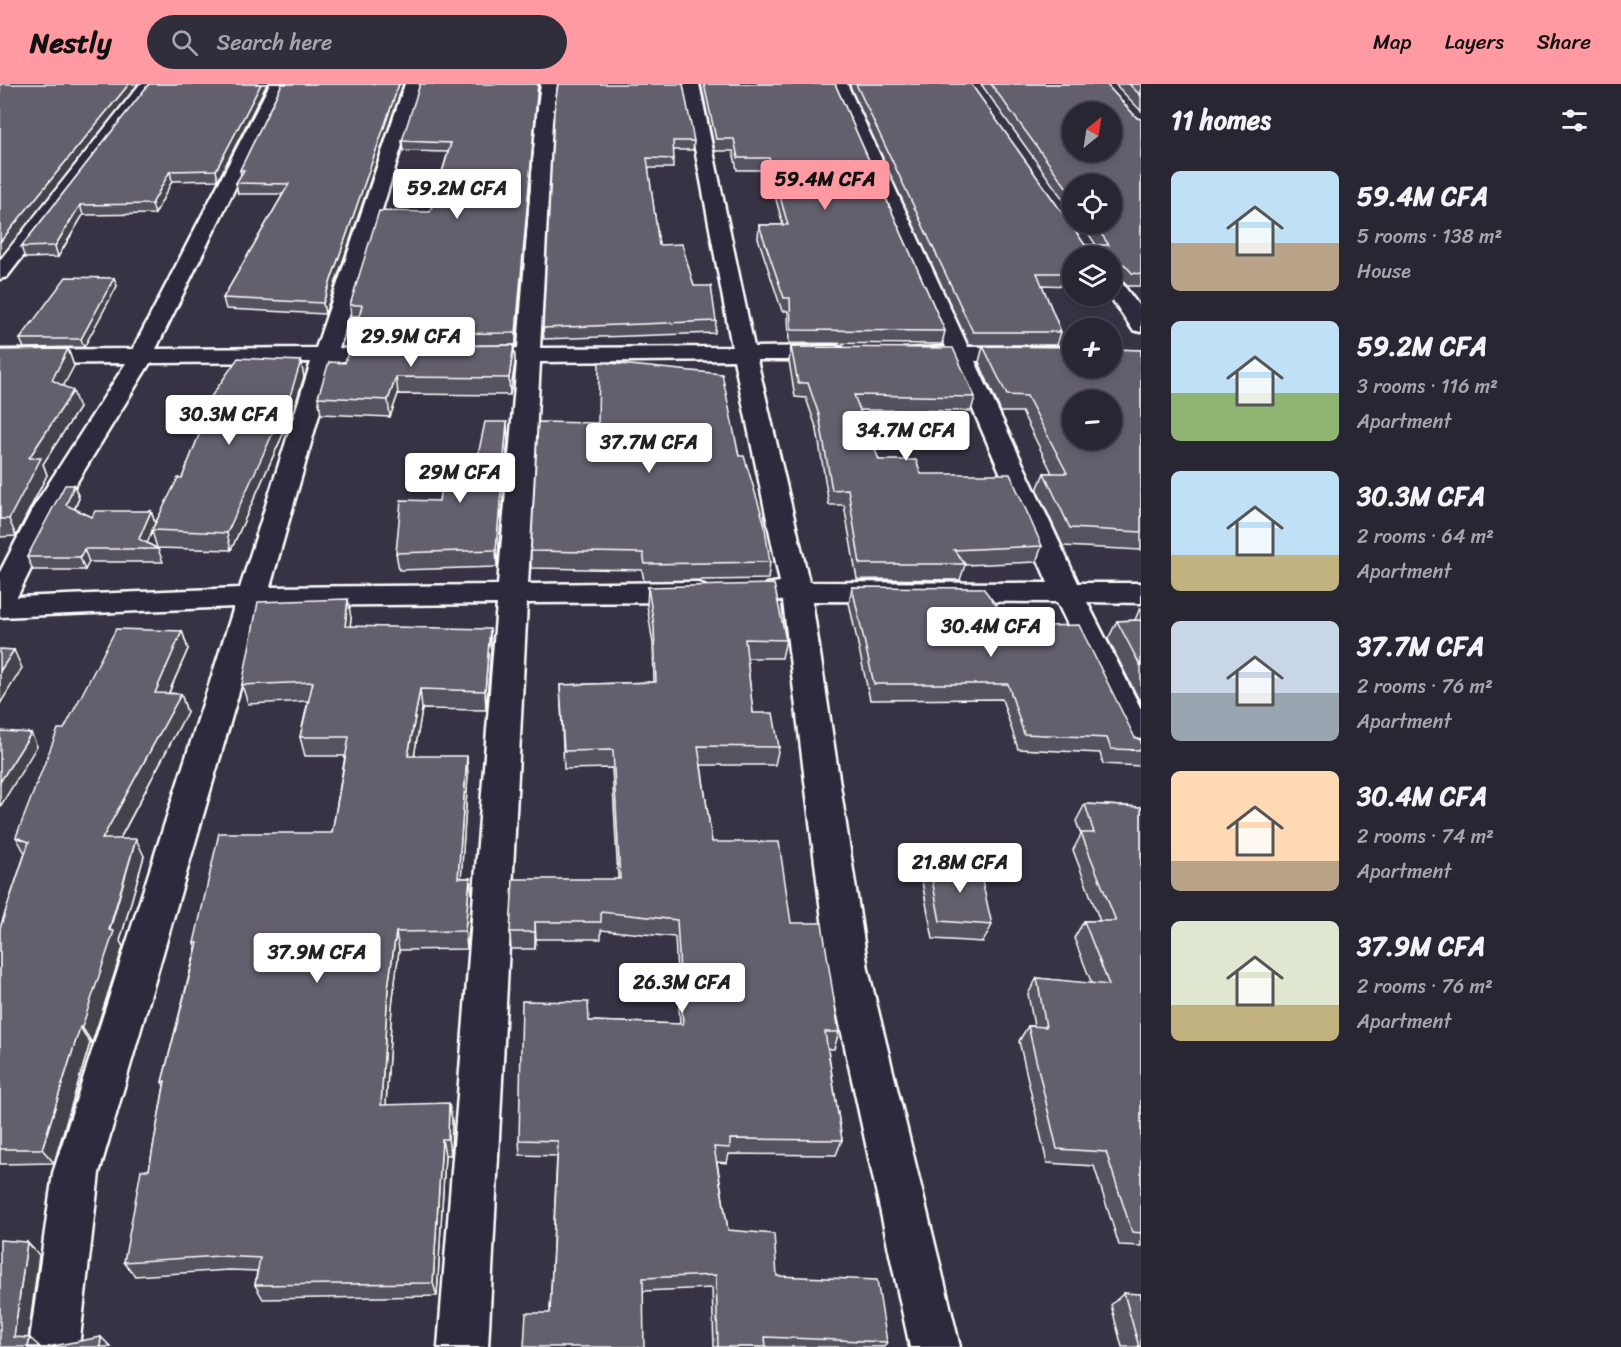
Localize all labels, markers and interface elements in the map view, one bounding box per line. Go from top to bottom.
search box [147,15,567,69]
text: Nestly [30,18,111,67]
text: Search here [216,23,332,62]
text: Map [1373,23,1412,61]
text: Layers [1445,23,1504,61]
text: Share [1537,23,1591,61]
icon: search [168,26,201,59]
text: 11 homes [1171,97,1271,143]
north arrow [1062,102,1122,162]
map controls [1062,102,1122,450]
icon: filters [1558,104,1591,137]
pin: 59.4M CFA [756,160,894,211]
text: 59.4M CFA [774,162,876,197]
pin: 59.2M CFA [388,169,526,220]
text: 59.2M CFA [407,171,507,206]
text: 59.4M CFA [1357,173,1488,219]
button: locate [1062,174,1122,234]
icon: home [1219,195,1291,267]
text: 5 rooms · 138 m² [1357,219,1502,254]
button: layers [1062,246,1122,306]
text: House [1357,254,1411,289]
pin: 29.9M CFA [342,317,480,368]
button: + [1062,318,1122,378]
text: 29.9M CFA [361,319,461,354]
text: 59.2M CFA [1357,323,1487,369]
icon: home [1219,345,1291,417]
text: 3 rooms · 116 m² [1357,369,1498,404]
button: − [1062,390,1122,450]
pin: 30.3M CFA [160,395,298,446]
text: 30.3M CFA [180,397,278,432]
text: Apartment [1357,404,1451,439]
pin: 34.7M CFA [837,411,975,462]
text: 34.7M CFA [857,413,955,448]
pin: 37.7M CFA [580,423,718,474]
text: 37.7M CFA [600,425,698,460]
pin: 29M CFA [405,453,515,504]
text: 29M CFA [419,455,501,490]
text: 30.3M CFA [1357,473,1485,519]
icon: home [1219,495,1291,567]
text: 2 rooms · 64 m² [1357,519,1494,554]
text: Apartment [1357,554,1451,589]
pin: 30.4M CFA [922,607,1060,658]
text: 30.4M CFA [941,609,1041,644]
text: 37.7M CFA [1357,623,1484,669]
icon: home [1219,645,1291,717]
text: 2 rooms · 76 m² [1357,669,1493,704]
text: Apartment [1357,704,1451,739]
text: 30.4M CFA [1357,773,1487,819]
icon: home [1219,795,1291,867]
text: 2 rooms · 74 m² [1357,819,1494,854]
pin: 21.8M CFA [891,843,1029,894]
text: 21.8M CFA [912,845,1008,880]
text: Apartment [1357,854,1451,889]
text: 37.9M CFA [1357,923,1485,969]
pin: 37.9M CFA [248,933,386,984]
text: 37.9M CFA [268,935,366,970]
icon: home [1219,945,1291,1017]
pin: 26.3M CFA [613,963,751,1014]
text: 26.3M CFA [633,965,731,1000]
text: 2 rooms · 76 m² [1357,969,1493,1004]
text: Apartment [1357,1004,1451,1039]

